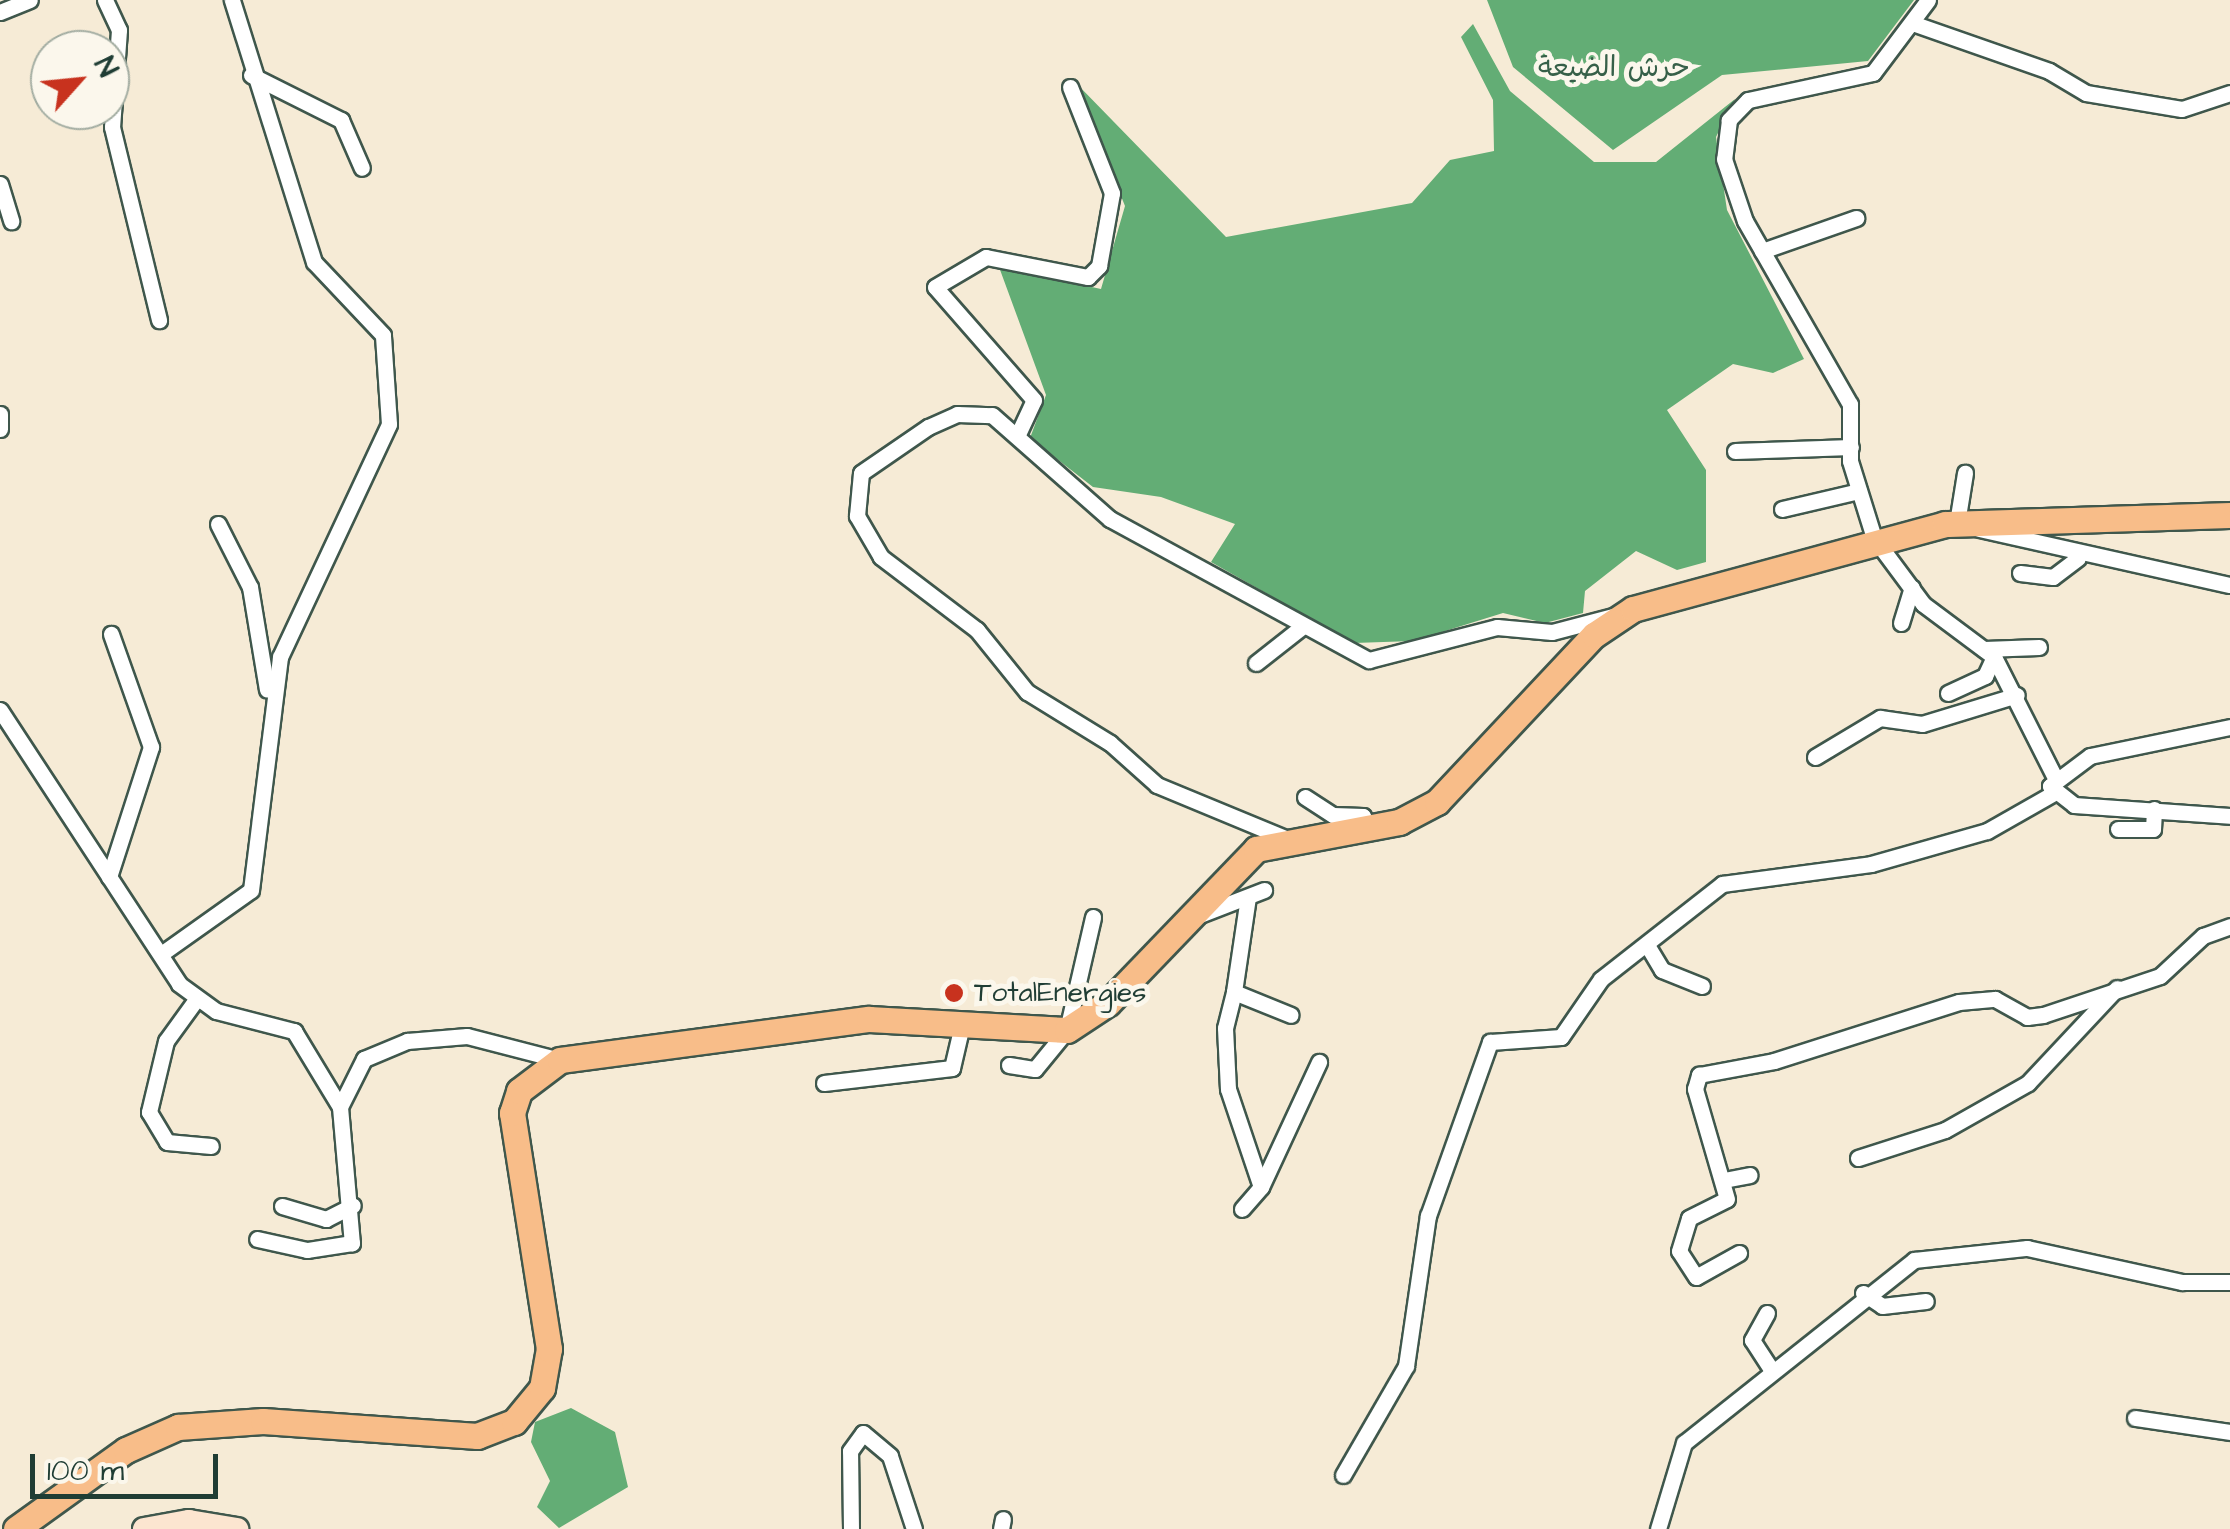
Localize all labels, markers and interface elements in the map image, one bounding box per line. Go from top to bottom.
north arrow [30,30,130,130]
text: N [84,50,127,84]
park label: حرش الضيعة [1538,51,1690,85]
place label: TotalEnergies [974,976,1146,1010]
marker: TotalEnergies [943,982,965,1004]
scale bar [35,1434,222,1496]
text: 100 m [47,1450,124,1492]

